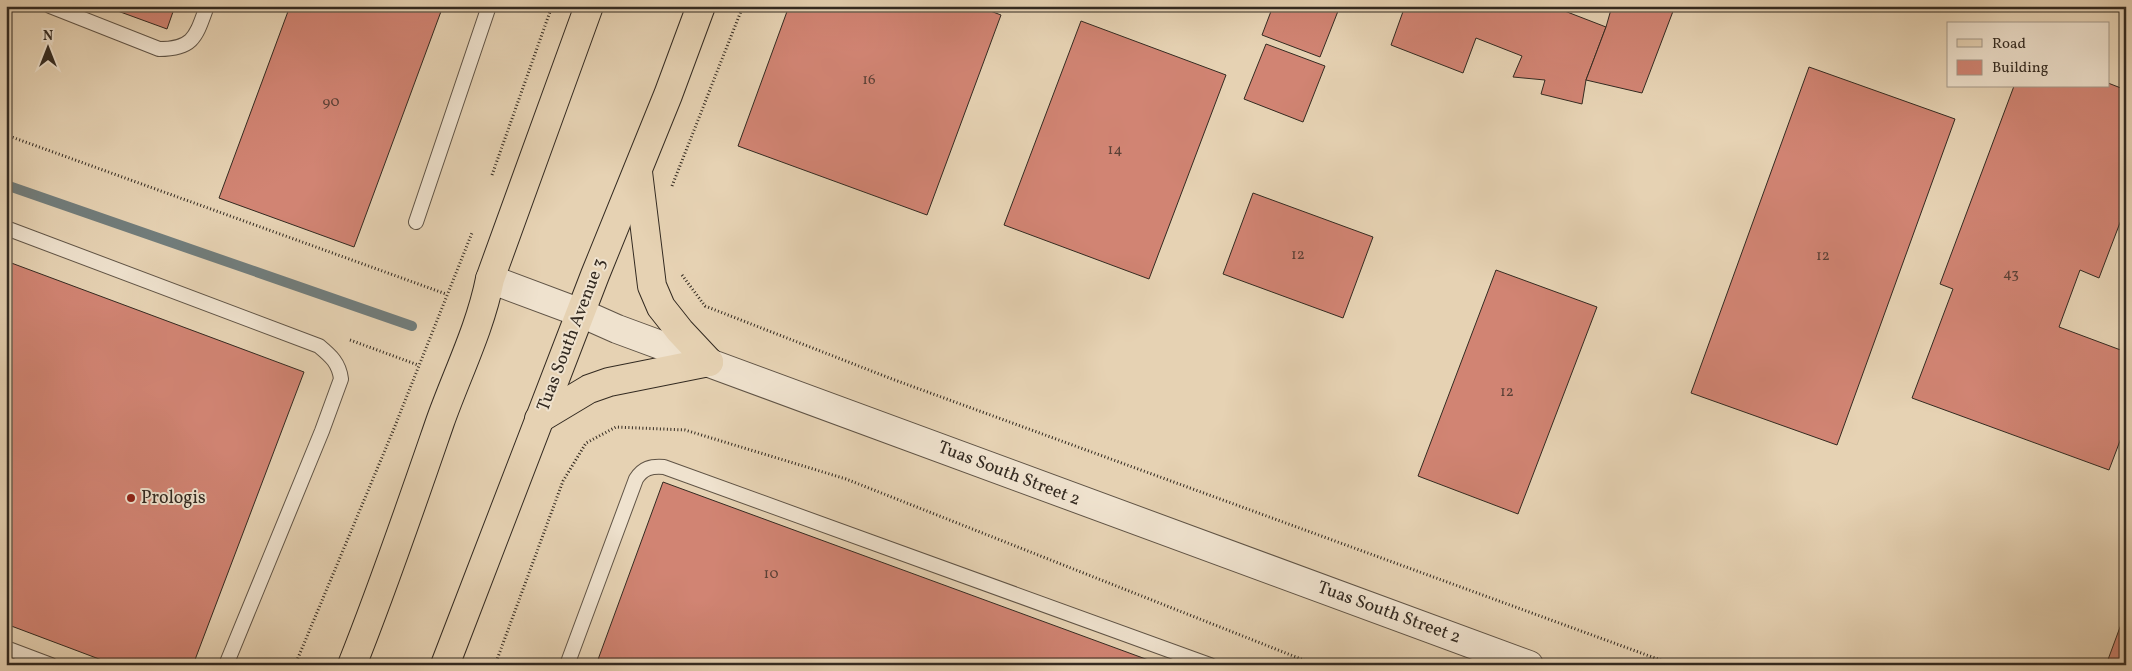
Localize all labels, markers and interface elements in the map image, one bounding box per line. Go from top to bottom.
north arrow [22,22,72,72]
legend [1947,22,2110,88]
text: N [43,27,53,46]
text: Road [1992,34,2026,55]
text: Building [1992,58,2049,79]
house number: 16 [862,70,876,91]
house number: 90 [322,92,340,113]
house number: 14 [1108,140,1122,161]
house number: 12 [1291,245,1305,266]
house number: 12 [1816,246,1830,267]
street label: Tuas South Avenue 3 [531,255,613,415]
house number: 43 [2003,264,2019,285]
house number: 12 [1500,382,1514,403]
street label: Tuas South Street 2 [934,435,1084,513]
place label: Prologis [141,486,206,511]
marker: Prologis [125,492,137,504]
house number: 10 [764,564,778,585]
street label: Tuas South Street 2 [1314,575,1464,651]

